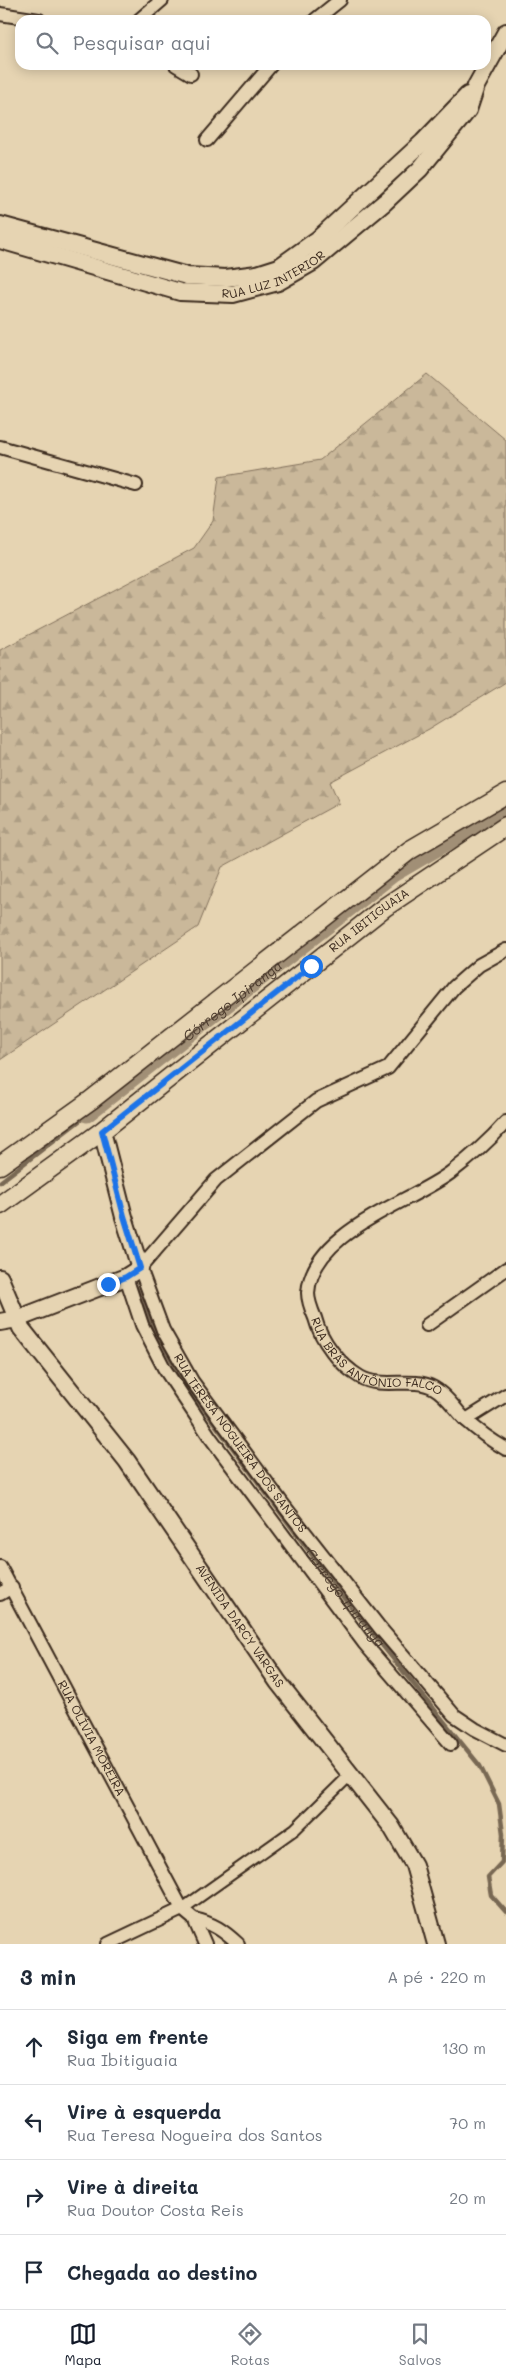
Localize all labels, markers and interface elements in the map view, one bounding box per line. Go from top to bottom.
search box [15,15,491,70]
icon: search [33,29,61,57]
text: Pesquisar aqui [73,30,211,55]
street label: RUA LUZ INTERIOR [221,246,328,302]
street label: RUA IBITIGUAIA [325,884,412,955]
water label: Córrego Ipiranga [179,955,286,1045]
route start [300,955,323,978]
route end [97,1273,120,1296]
street label: RUA BRÁS ANTÔNIO FALCO [308,1315,446,1398]
street label: RUA TERESA NOGUEIRA DOS SANTOS [171,1350,311,1536]
water label: Córrego Ipiranga [301,1544,390,1651]
street label: AVENIDA DARCY VARGAS [193,1560,288,1691]
street label: RUA OLÍVIA MOREIRA [55,1677,129,1799]
text: 3 min [20,1963,76,1990]
text: A pé · 220 m [387,1966,486,1987]
text: Siga em frente [67,2024,208,2049]
icon: ahead [20,2033,48,2061]
text: 130 m [442,2037,486,2058]
text: Rua Ibitiguaia [67,2049,178,2070]
text: Vire à esquerda [67,2099,222,2124]
icon: left [20,2108,48,2136]
text: 70 m [449,2112,486,2133]
text: Rua Teresa Nogueira dos Santos [67,2124,323,2145]
text: Vire à direita [67,2174,199,2199]
icon: right [20,2183,48,2211]
text: 20 m [449,2187,486,2208]
text: Rua Doutor Costa Reis [67,2199,244,2220]
icon: arrive [20,2258,48,2286]
text: Chegada ao destino [67,2260,257,2285]
tab: Mapa [65,2320,102,2369]
tab: Rotas [231,2320,270,2369]
tab: Salvos [399,2320,441,2369]

